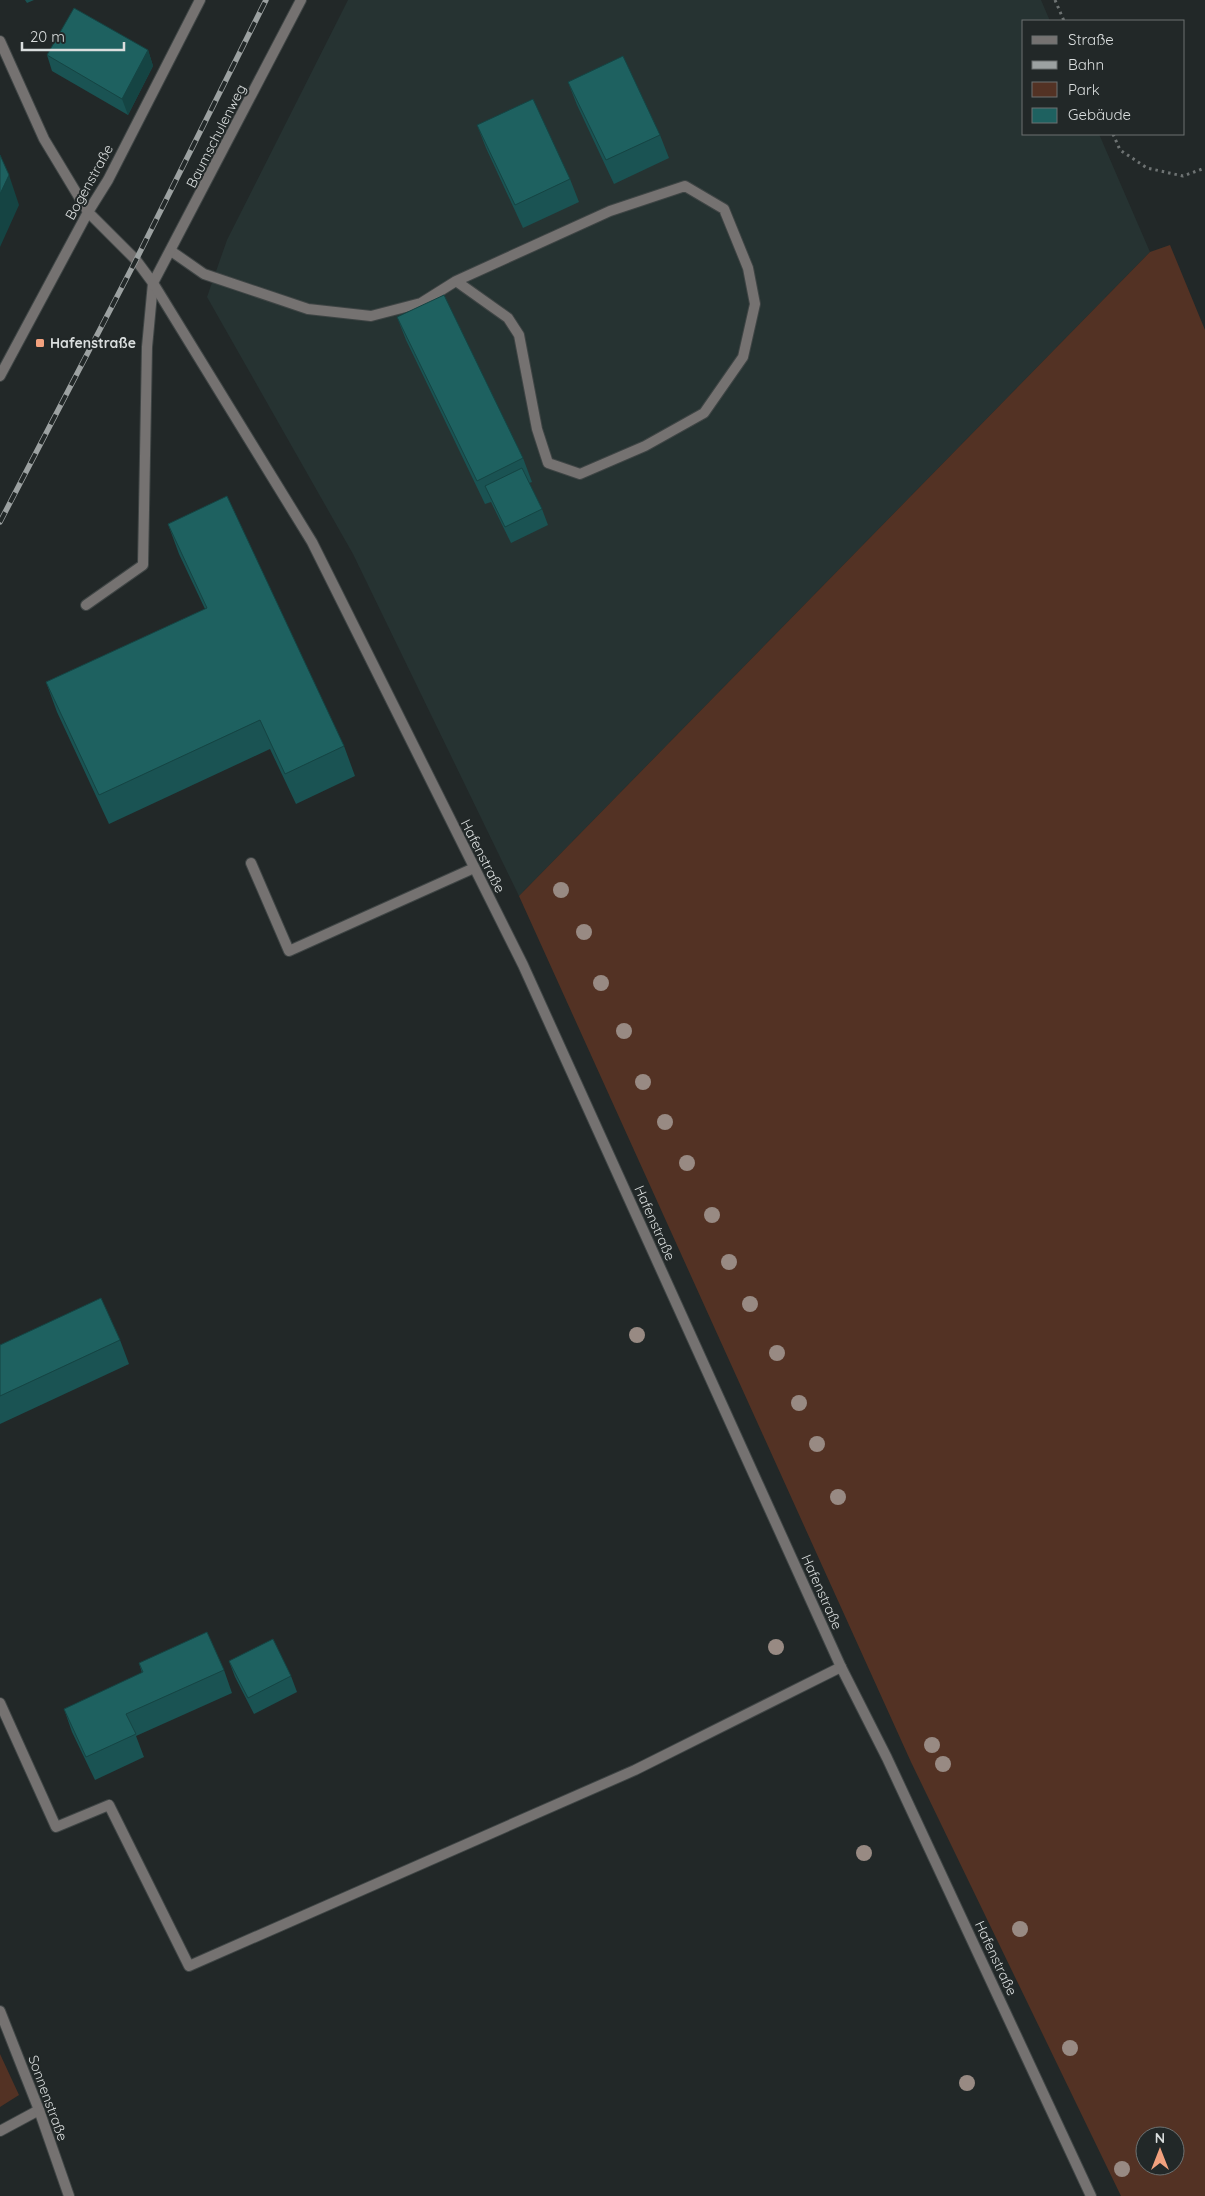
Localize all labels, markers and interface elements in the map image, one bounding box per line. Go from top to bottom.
scale bar [22,20,125,52]
legend [1022,20,1185,135]
text: 20 m [30,27,65,46]
text: Straße [1068,30,1114,49]
text: Bahn [1068,55,1104,74]
text: Park [1068,80,1100,99]
street label: Baumschulenweg [182,81,250,191]
text: Gebäude [1068,105,1131,124]
street label: Bogenstraße [61,141,117,223]
place label: Hafenstraße [50,334,136,352]
marker: Hafenstraße [34,337,46,349]
street label: Hafenstraße [457,816,509,896]
street label: Hafenstraße [630,1183,680,1264]
street label: Hafenstraße [797,1552,847,1633]
street label: Hafenstraße [971,1918,1021,1998]
street label: Sonnenstraße [24,2053,72,2143]
north arrow [1135,2126,1185,2176]
text: N [1155,2129,1165,2147]

